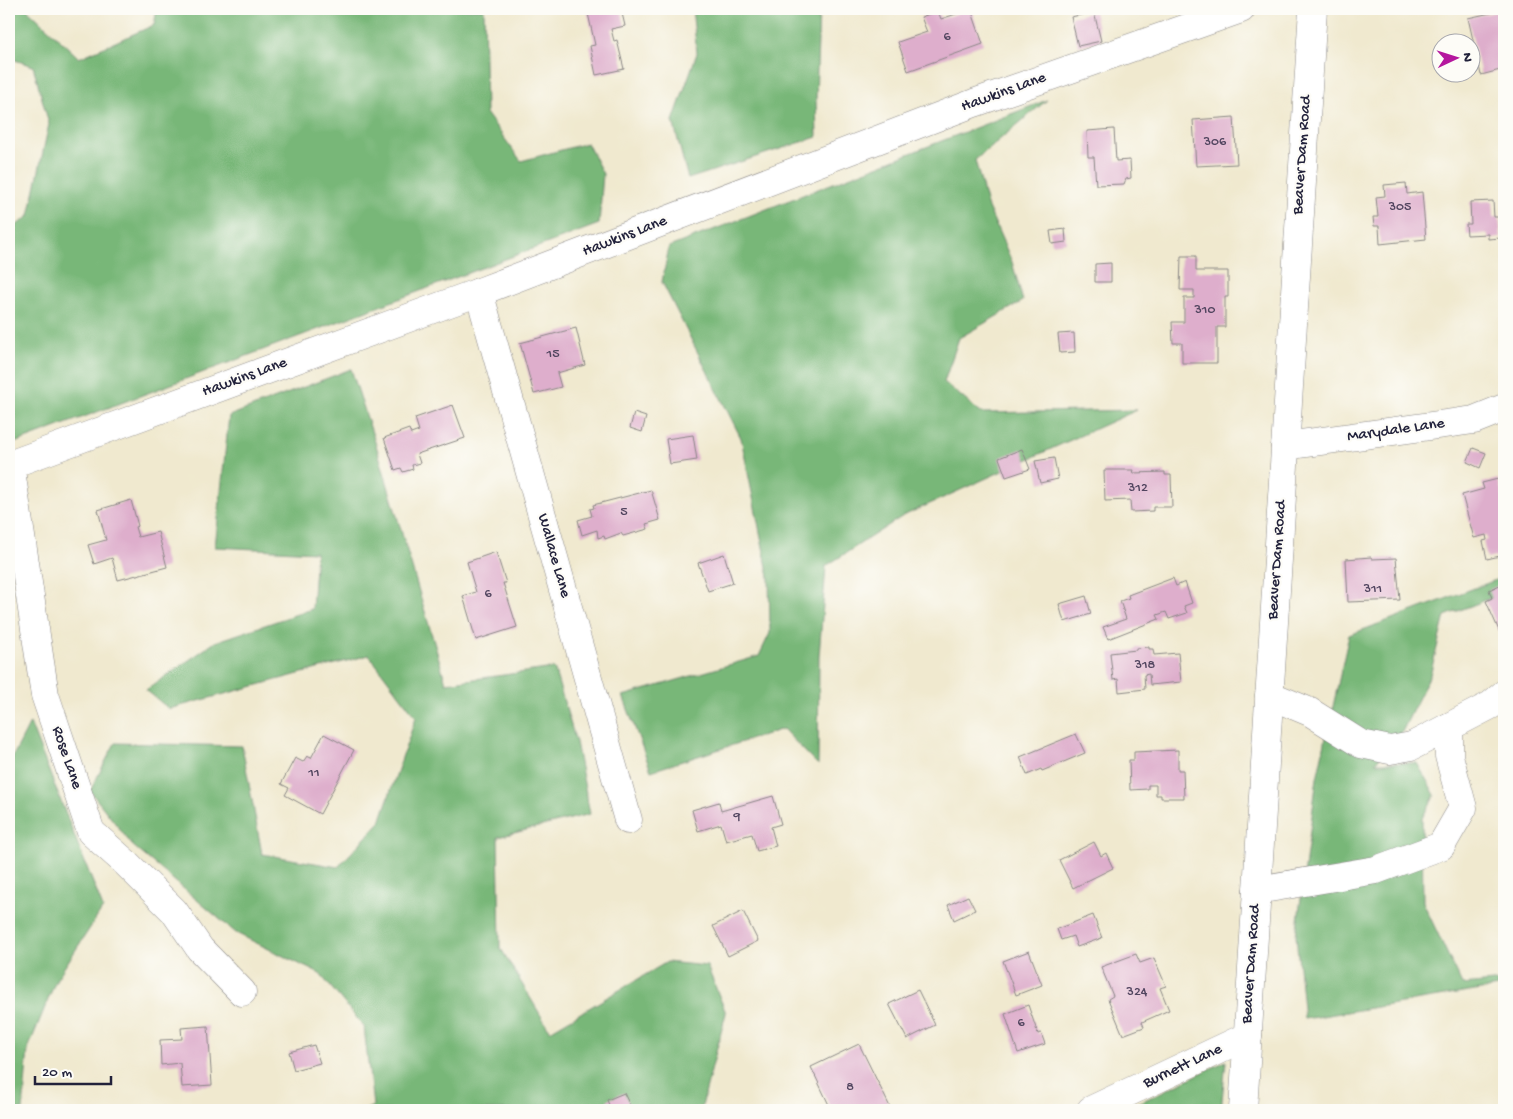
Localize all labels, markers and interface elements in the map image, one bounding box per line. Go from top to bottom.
house number: 6 [943,29,951,46]
north arrow [1430,32,1480,82]
text: N [1458,52,1475,62]
street label: Hawkins Lane [959,69,1050,117]
street label: Beaver Dam Road [1289,93,1317,216]
house number: 306 [1203,134,1227,151]
house number: 305 [1388,199,1411,216]
street label: Hawkins Lane [580,212,671,262]
house number: 310 [1194,302,1215,319]
house number: 15 [545,346,560,363]
street label: Hawkins Lane [200,354,291,402]
street label: Marydale Lane [1346,415,1447,447]
house number: 312 [1127,480,1148,497]
street label: Beaver Dam Road [1264,498,1292,621]
house number: 5 [620,504,628,521]
street label: Wallace Lane [532,512,574,601]
house number: 311 [1363,581,1382,598]
house number: 6 [484,586,492,603]
house number: 318 [1134,657,1156,674]
street label: Rose Lane [46,724,86,793]
house number: 11 [307,765,320,782]
house number: 9 [732,809,741,826]
street label: Beaver Dam Road [1238,902,1266,1025]
house number: 324 [1126,984,1148,1001]
house number: 6 [1017,1015,1025,1032]
street label: Burnett Lane [1140,1040,1226,1094]
scale bar [35,1054,111,1086]
text: 20 m [42,1064,72,1082]
house number: 8 [846,1079,854,1096]

